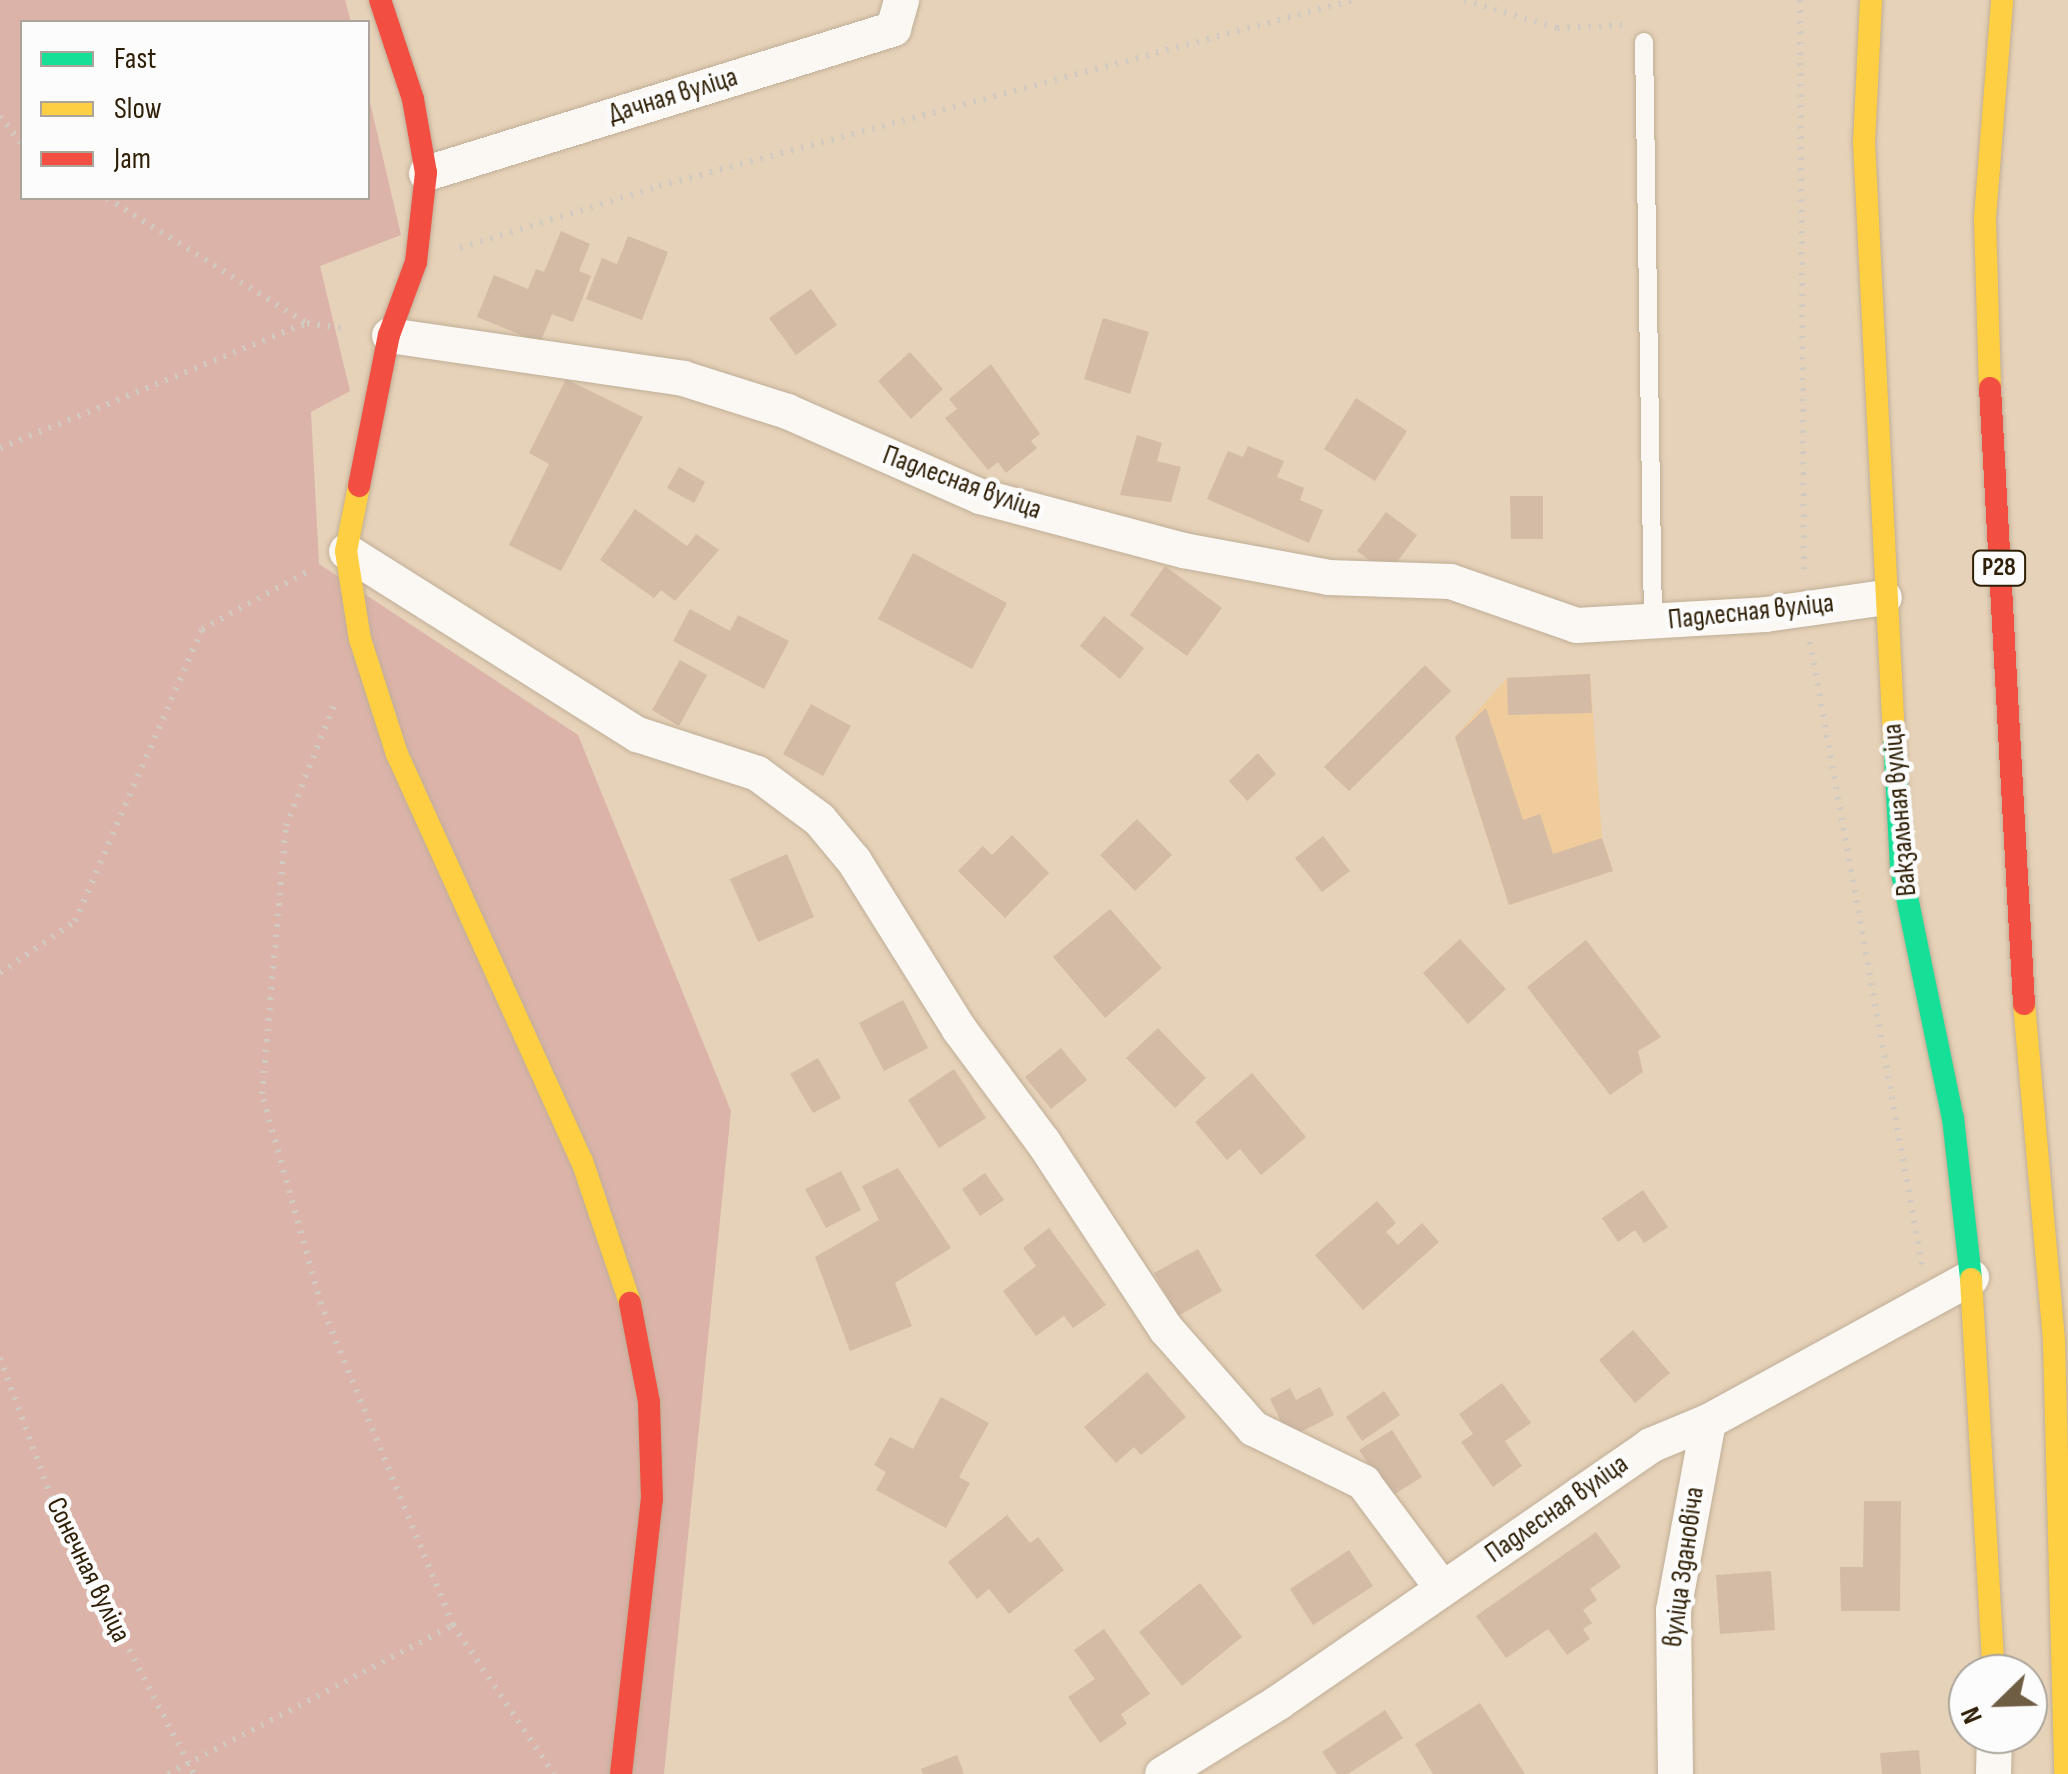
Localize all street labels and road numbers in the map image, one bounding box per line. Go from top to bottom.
street label: Дачная вуліца [604,60,742,132]
street label: Падлесная вуліца [878,439,1046,527]
road number: Р28 [1972,548,2026,588]
street label: Падлесная вуліца [1666,587,1836,637]
street label: Вакзальная вуліца [1876,722,1924,898]
street label: Падлесная вуліца [1479,1447,1635,1571]
street label: вуліца Здановіча [1656,1485,1712,1649]
street label: Сонечная вуліца [38,1492,138,1648]

